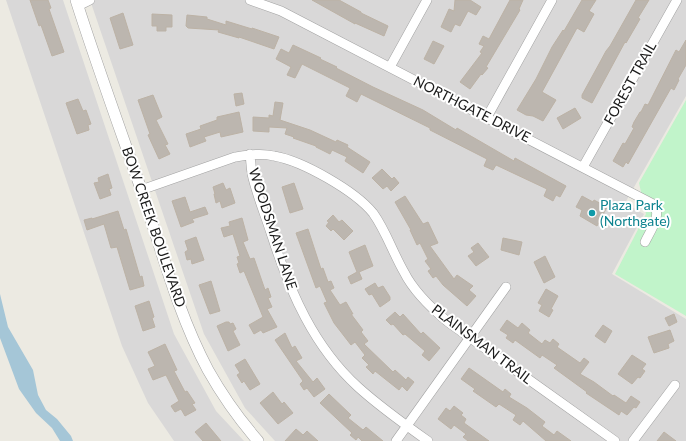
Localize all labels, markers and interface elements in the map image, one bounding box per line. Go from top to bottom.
street label: FOREST TRAIL [600,38,659,127]
street label: NORTHGATE DRIVE [411,72,533,145]
street label: BOW CREEK BOULEVARD [119,144,190,309]
street label: WOODSMAN LANE [246,166,301,292]
place label: Plaza Park (Northgate) [600,196,670,229]
marker: Plaza Park (Northgate) [587,208,597,218]
street label: PLAINSMAN TRAIL [429,300,536,387]

